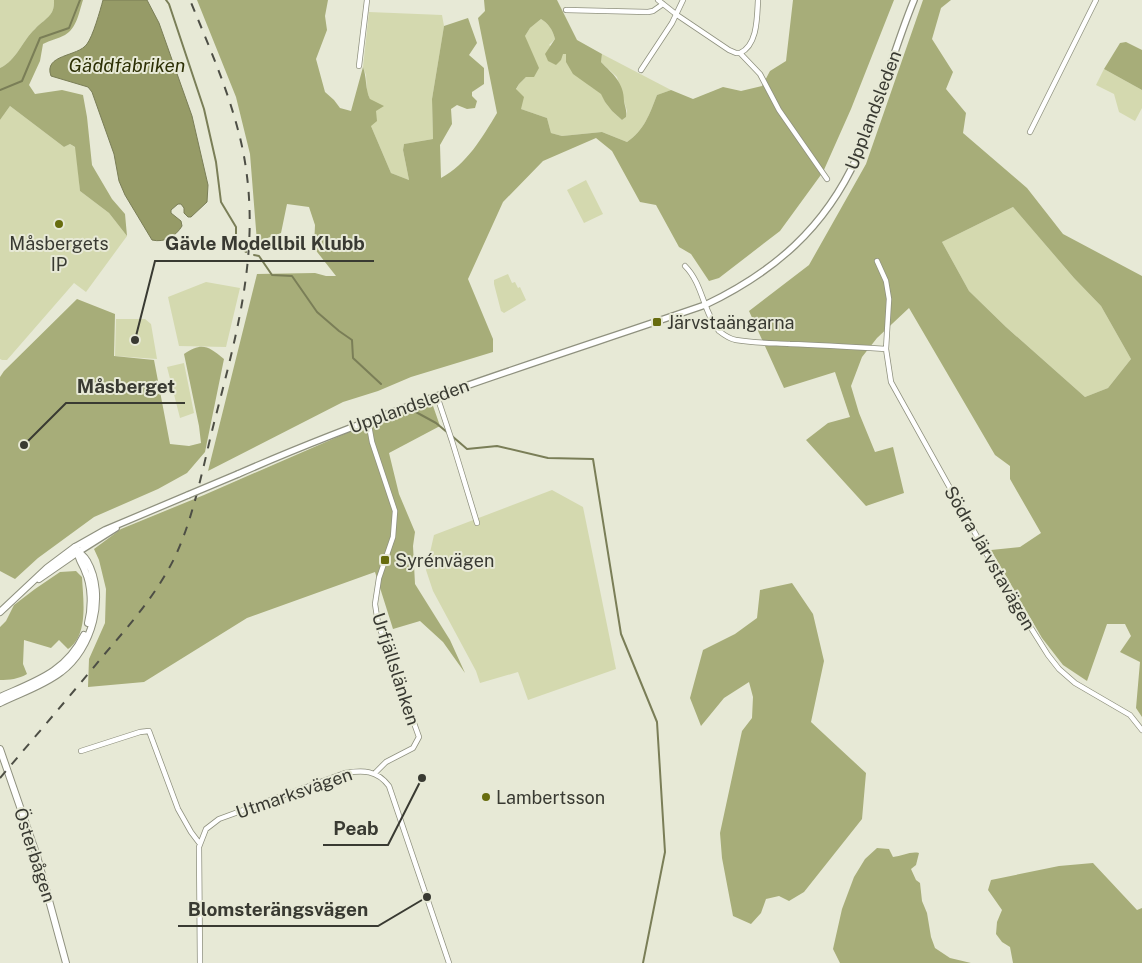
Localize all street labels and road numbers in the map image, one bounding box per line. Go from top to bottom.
street label: Upplandsleden [841,47,905,173]
street label: Upplandsleden [346,375,472,437]
street label: Södra Järvstavägen [940,482,1040,634]
street label: Urfjällslänken [368,610,424,728]
street label: Utmarksvägen [233,763,355,823]
street label: Österbågen [10,805,61,905]

